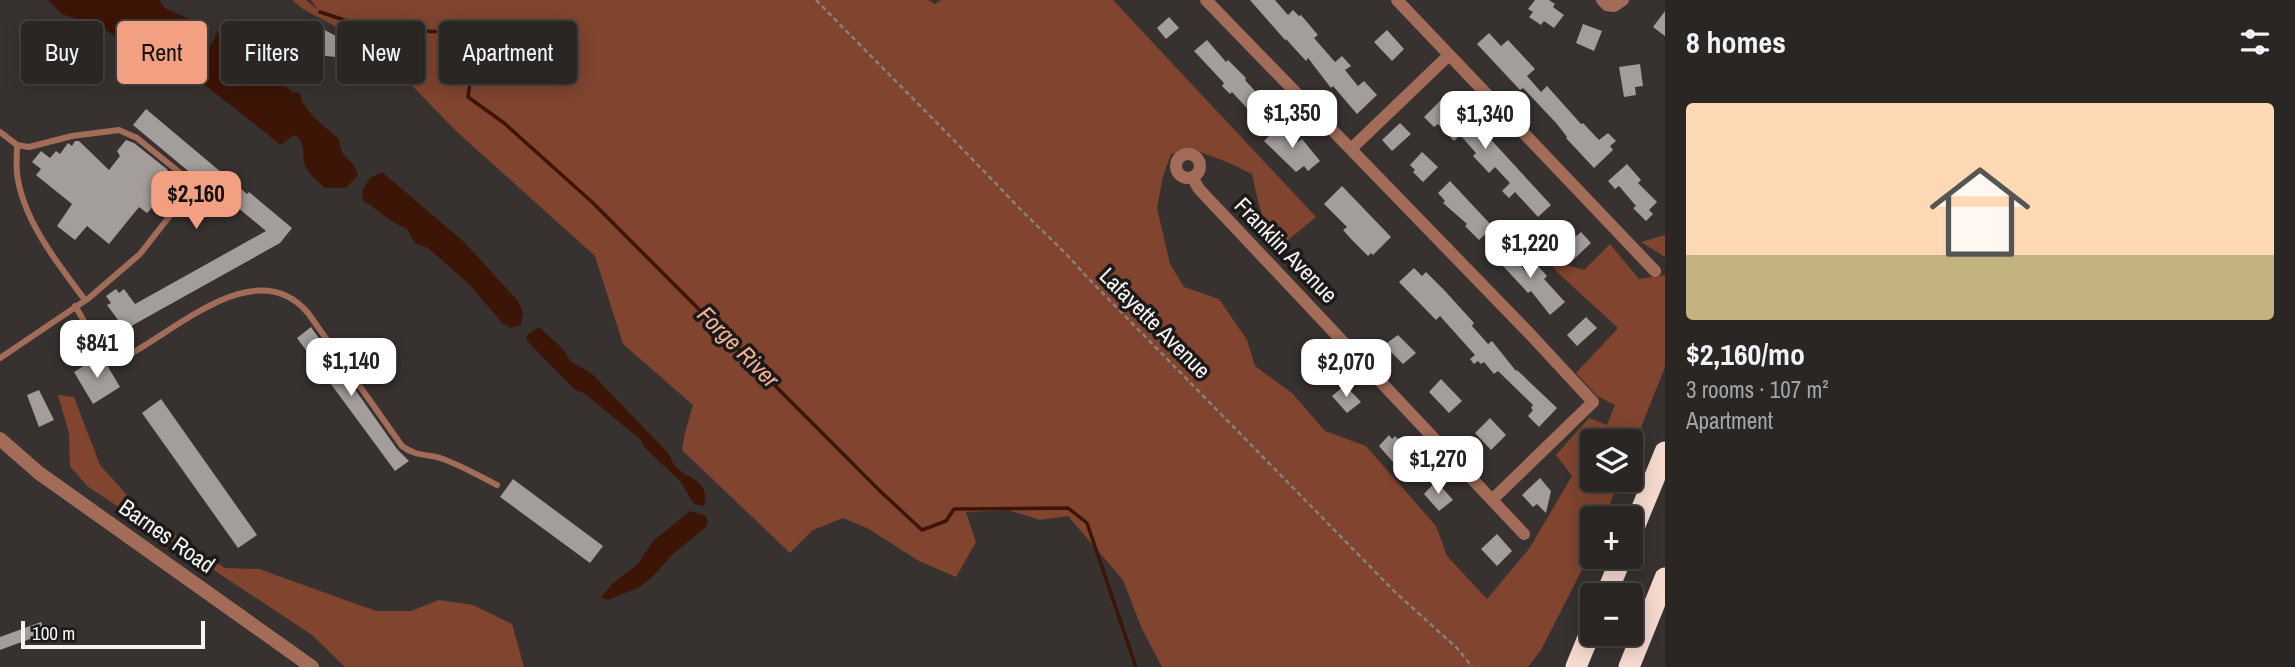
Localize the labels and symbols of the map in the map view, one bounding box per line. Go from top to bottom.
pin: $1,350 [1235,90,1349,150]
pin: $1,340 [1428,92,1542,151]
pin: $2,160 [139,172,253,231]
street label: Franklin Avenue [1228,190,1345,309]
pin: $1,220 [1473,220,1587,280]
street label: Lafayette Avenue [1093,260,1218,385]
water label: Forge River [691,298,788,395]
pin: $841 [56,320,138,380]
pin: $1,140 [294,338,408,398]
pin: $2,070 [1289,340,1403,399]
pin: $1,270 [1381,436,1495,496]
street label: Barnes Road [113,491,221,580]
scale bar [21,618,205,650]

